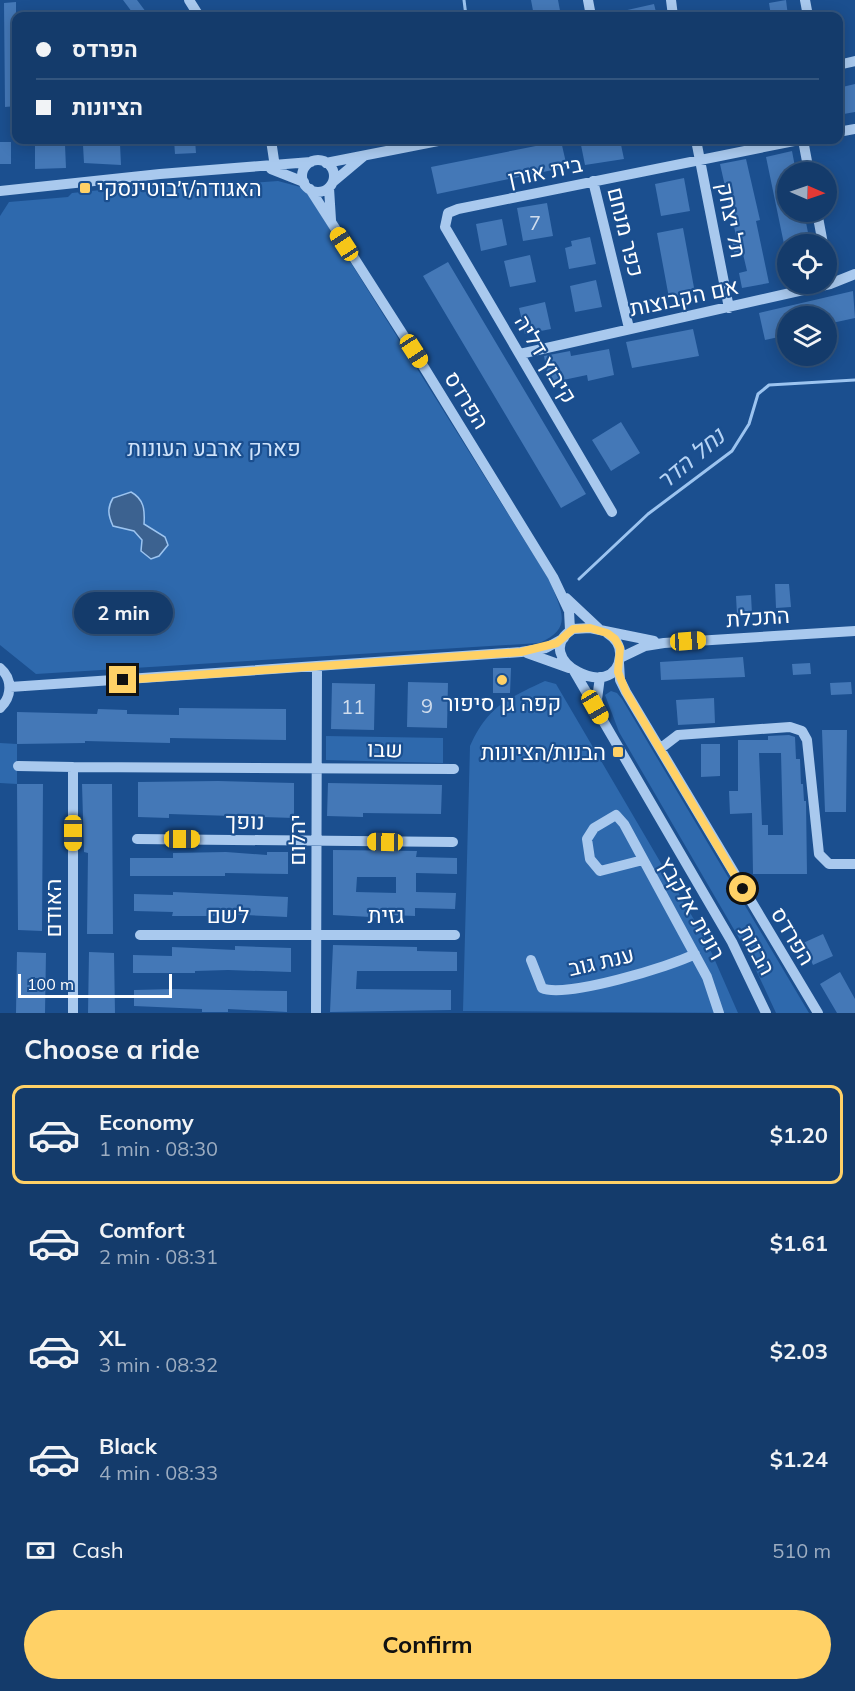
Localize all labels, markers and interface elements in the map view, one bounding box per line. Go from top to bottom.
text: הפרדס [72,35,138,63]
text: הציונות [72,93,143,121]
street label: בית אורן [505,149,585,193]
north arrow [777,162,837,222]
map controls [777,162,837,366]
place label: האגודה/ז׳בוטינסקי [97,174,262,202]
street label: תל יצחק [711,180,753,260]
marker: האגודה/ז׳בוטינסקי [78,181,92,195]
street label: כפר מנחם [601,184,651,280]
house number: 7 [529,210,541,235]
car [327,224,361,264]
button: locate [777,234,837,294]
street label: אם הקבוצות [627,272,741,322]
button: layers [777,306,837,366]
street label: קיבוץ דליה [509,310,583,408]
car [397,331,431,371]
street label: הפרדס [438,366,496,434]
water label: נחל הדר [650,419,732,495]
park label: פארק ארבע העונות [127,434,301,462]
callout: 2 min [74,593,172,635]
text: 2 min [97,600,150,625]
street label: התכלת [725,601,791,633]
car [669,631,707,651]
route end [109,666,136,693]
marker: קפה גן סיפור [495,673,509,687]
car [578,687,612,727]
place label: קפה גן סיפור [443,689,561,717]
house number: 9 [421,693,433,718]
house number: 11 [341,694,365,719]
street label: שבו [367,735,403,763]
place label: הבנות/הציונות [481,738,606,766]
marker: הבנות/הציונות [611,745,625,759]
street label: נופך [225,807,265,835]
street label: יהלום [283,814,311,866]
car [64,815,82,851]
car [164,830,200,848]
car [367,833,403,851]
street label: רונית אלקבץ [652,851,732,965]
route start [729,875,756,902]
street label: האודם [39,879,67,937]
street label: לשם [207,901,249,929]
street label: גזית [368,901,404,929]
street label: הפרדס [765,902,821,970]
street label: הבנות [732,920,782,980]
street label: ענת גוב [565,940,637,982]
scale bar [18,971,172,998]
text: 100 m [27,974,74,994]
text: Choose a ride [24,1032,200,1066]
icon: car [27,1108,81,1162]
text: Economy [99,1108,194,1136]
text: $1.20 [770,1121,828,1149]
text: 1 min · 08:30 [99,1136,218,1161]
icon: car [27,1216,81,1270]
text: Comfort [99,1216,185,1244]
text: $1.61 [770,1229,828,1257]
text: 2 min · 08:31 [99,1244,218,1269]
icon: car [27,1324,81,1378]
text: XL [99,1324,126,1352]
text: $2.03 [770,1337,828,1365]
text: 3 min · 08:32 [99,1352,218,1377]
icon: car [27,1432,81,1486]
text: Black [99,1432,157,1460]
text: $1.24 [770,1445,828,1473]
text: 4 min · 08:33 [99,1460,218,1485]
icon: cash [24,1534,57,1567]
text: Cash [72,1536,124,1564]
text: 510 m [772,1538,831,1563]
button: Confirm [24,1610,831,1679]

